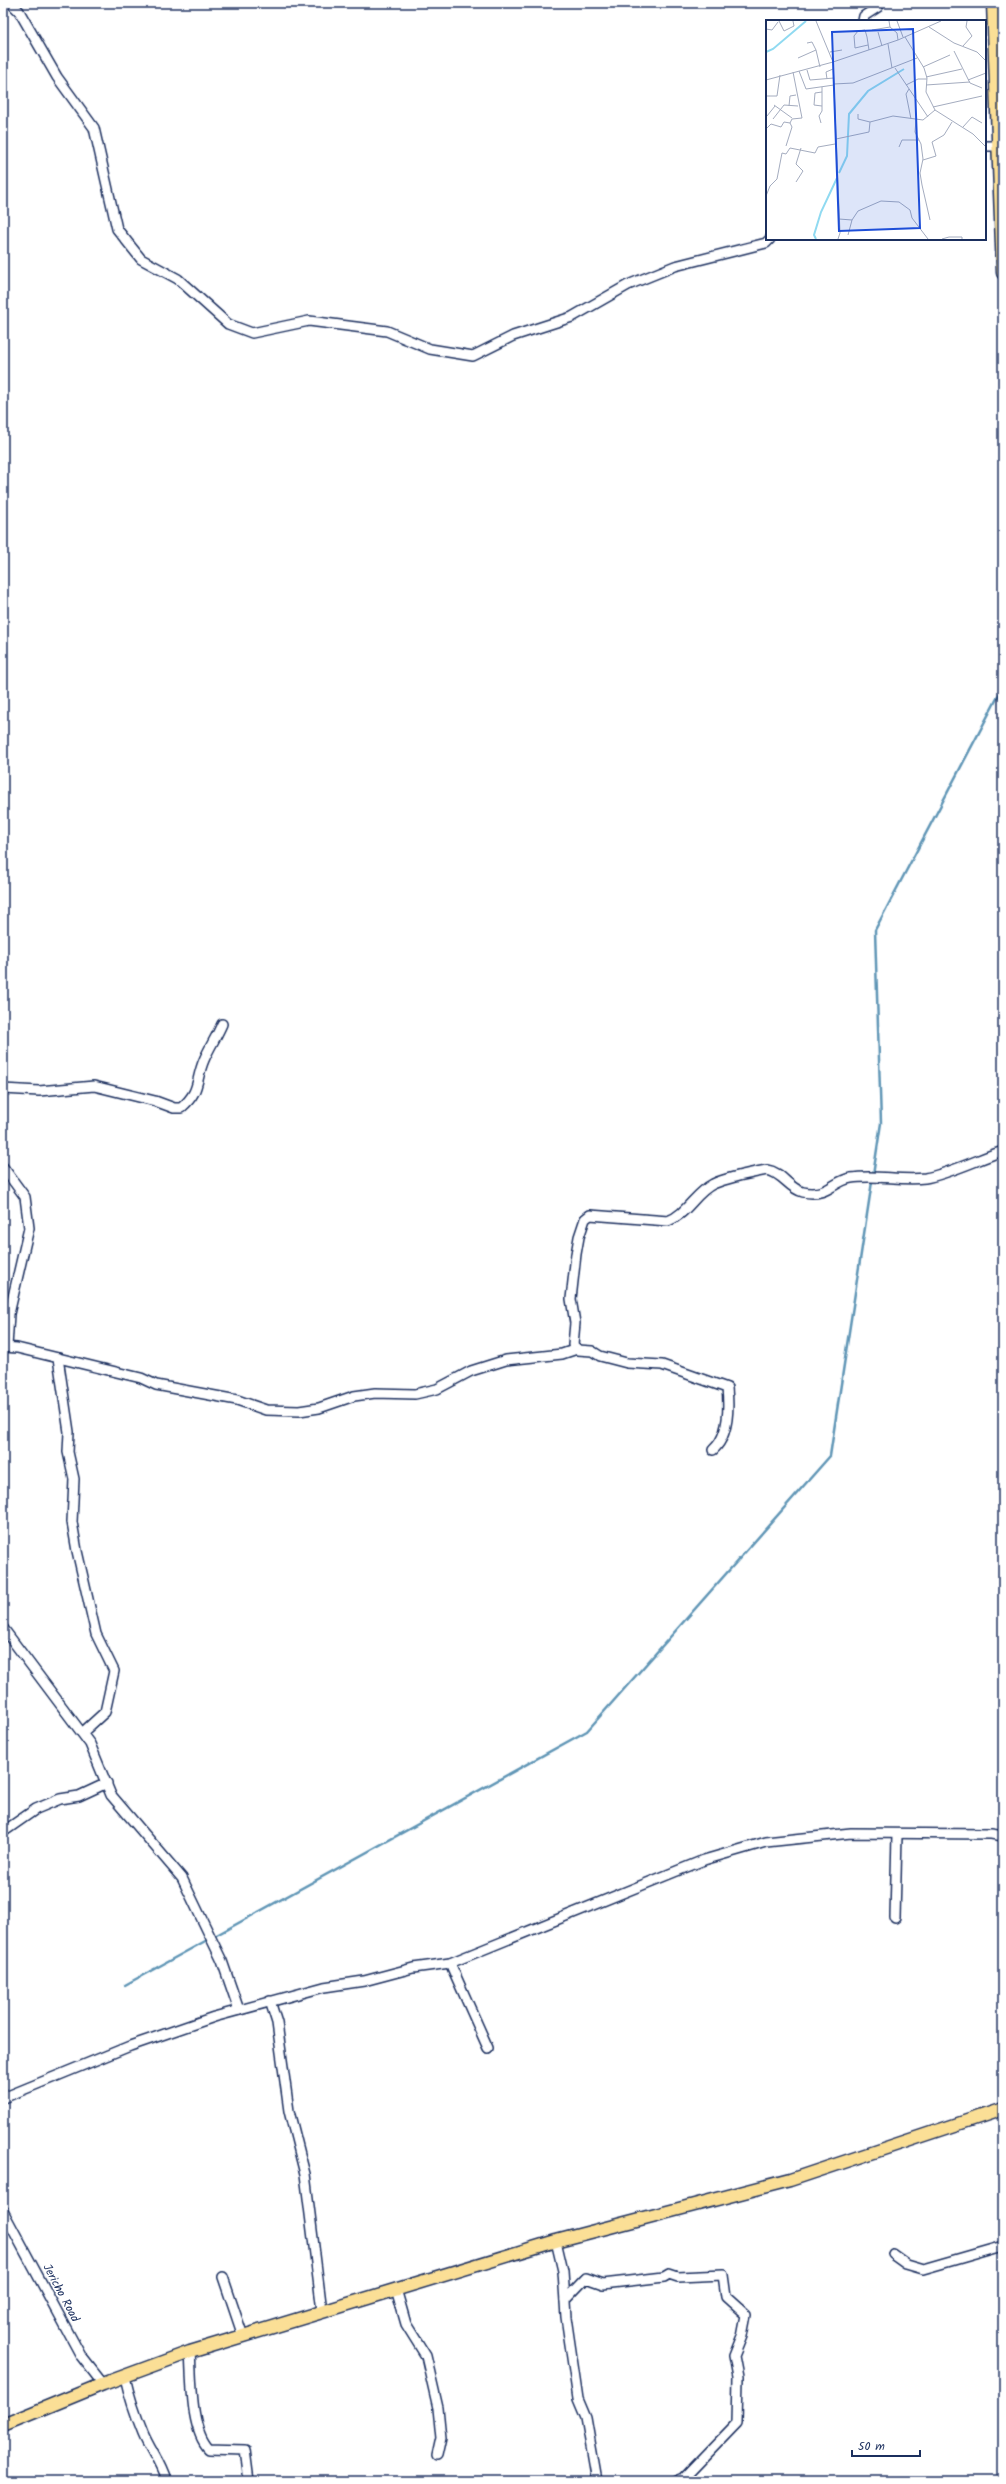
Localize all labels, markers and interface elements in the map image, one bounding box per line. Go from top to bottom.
inset map [766,20,986,240]
street label: Jericho Road [38,2260,85,2327]
scale bar [852,2432,920,2458]
text: 50 m [858,2437,885,2456]

